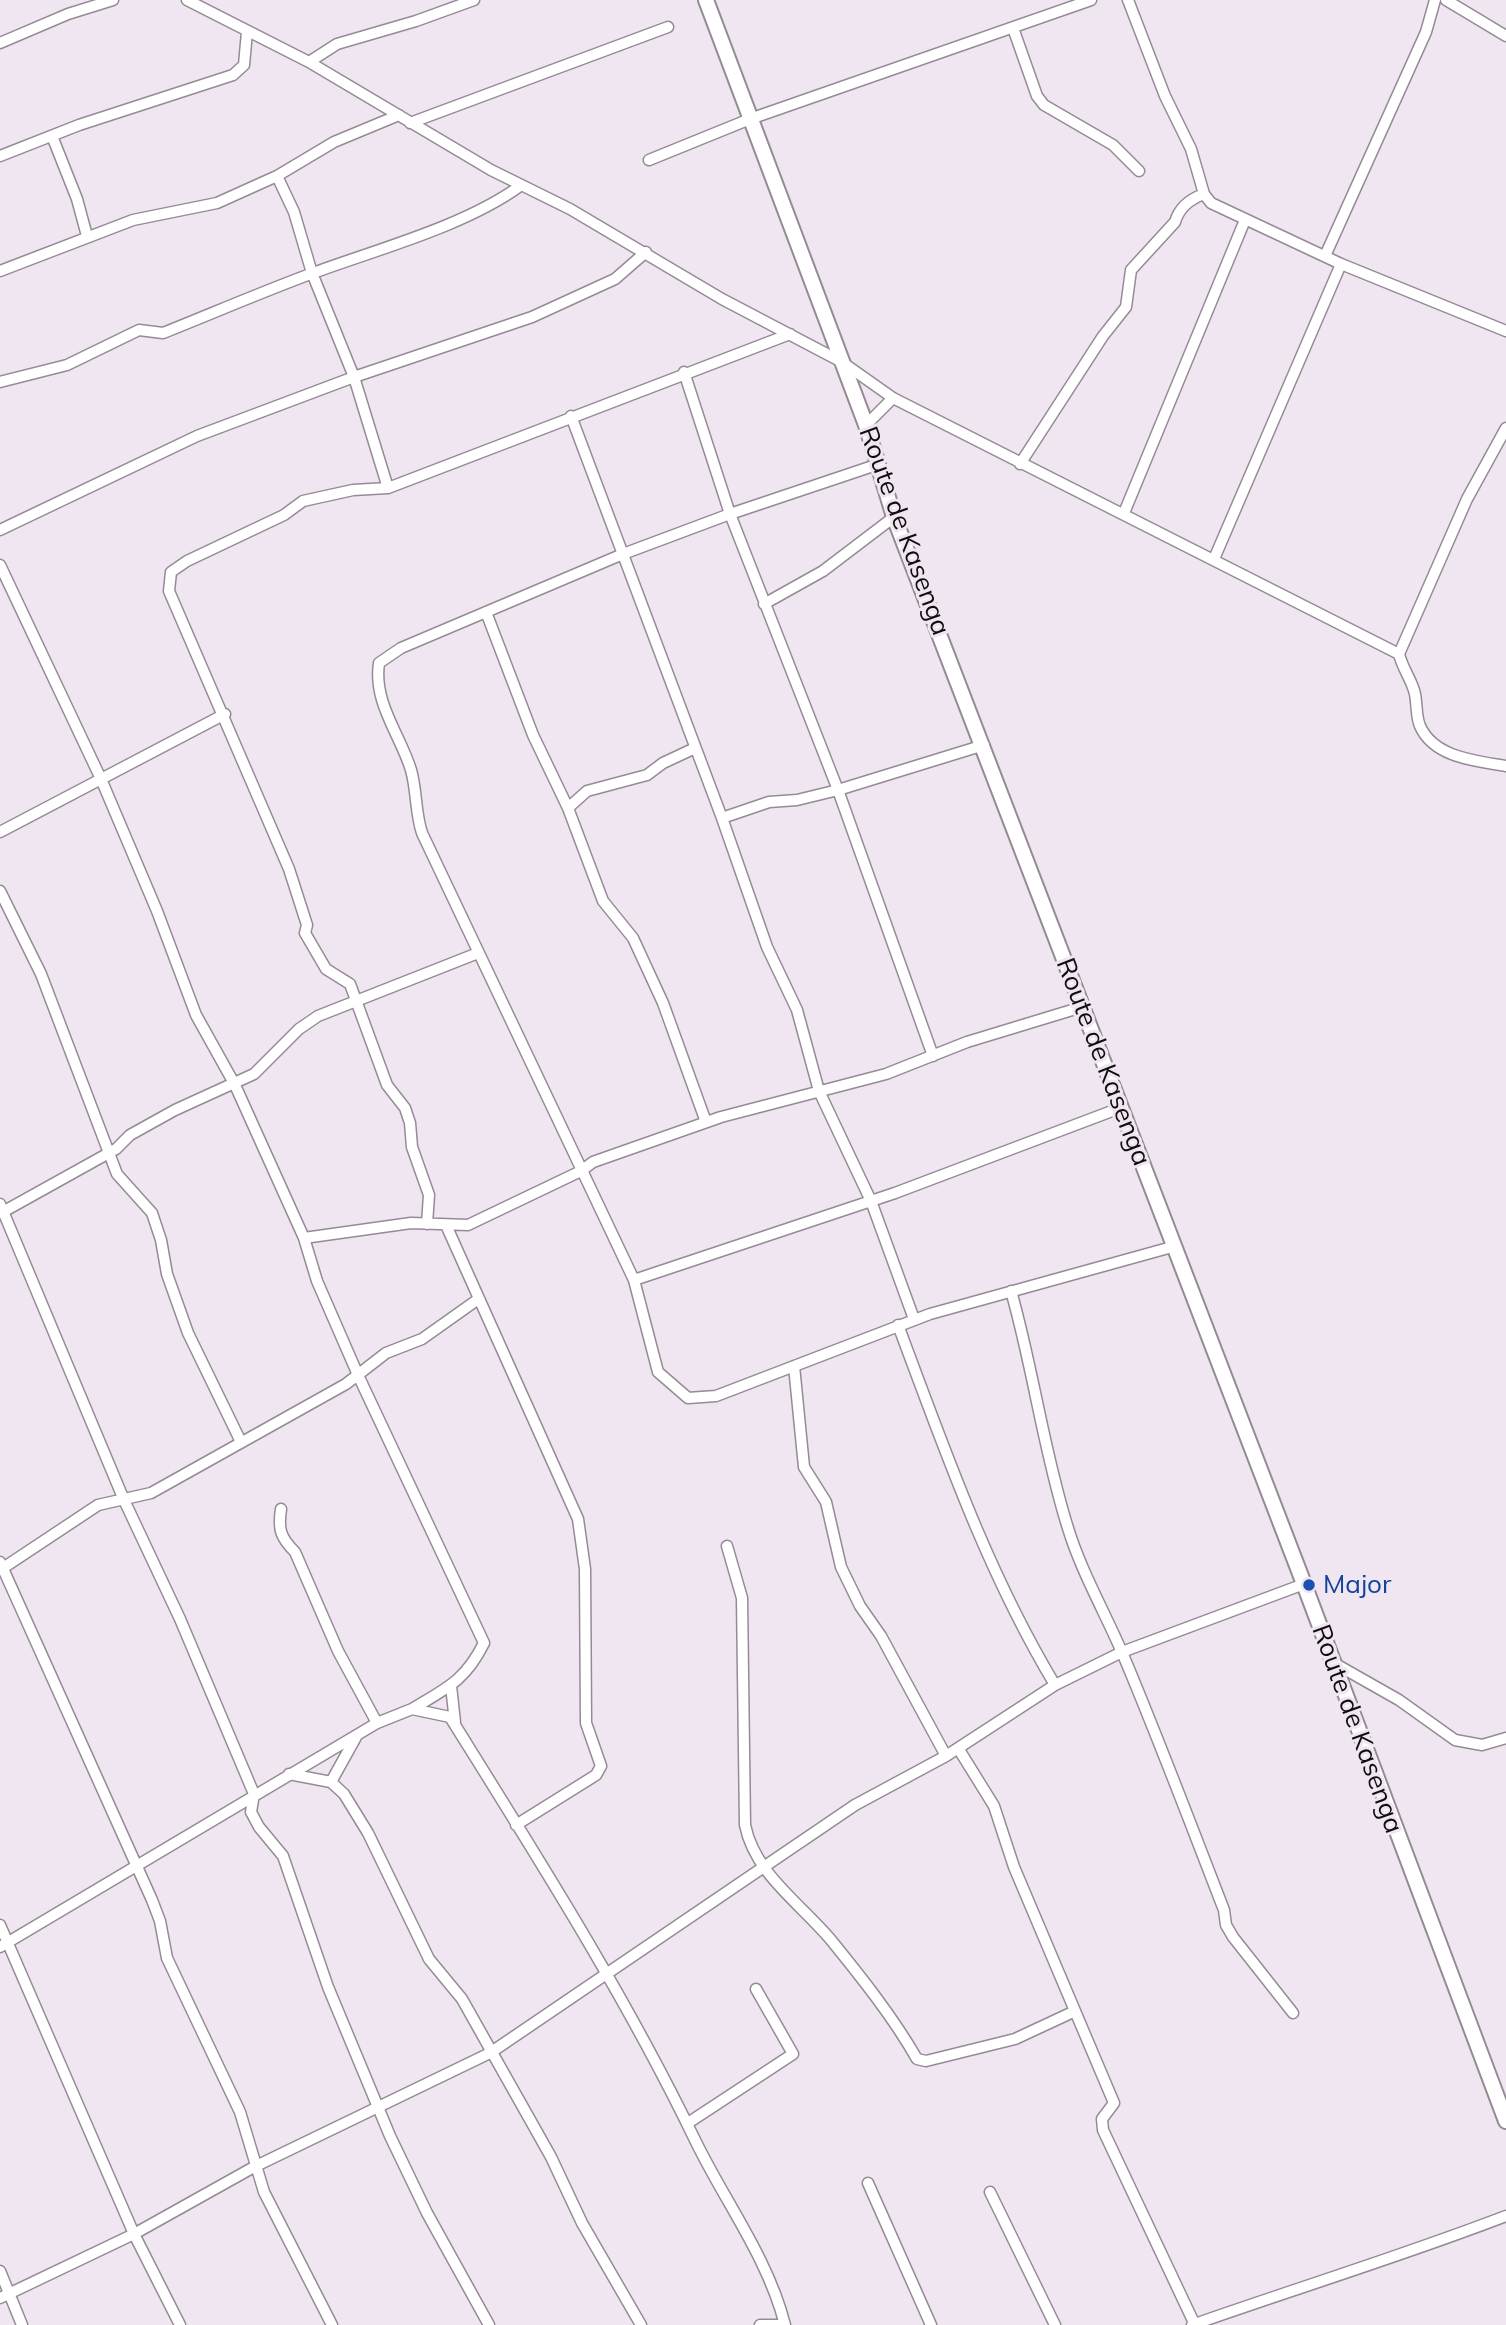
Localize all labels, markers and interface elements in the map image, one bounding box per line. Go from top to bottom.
street label: Route de Kasenga [852,422,956,640]
street label: Route de Kasenga [1049,954,1157,1170]
place label: Major [1323,1569,1391,1601]
marker: Major [1301,1577,1317,1593]
street label: Route de Kasenga [1305,1620,1409,1838]

